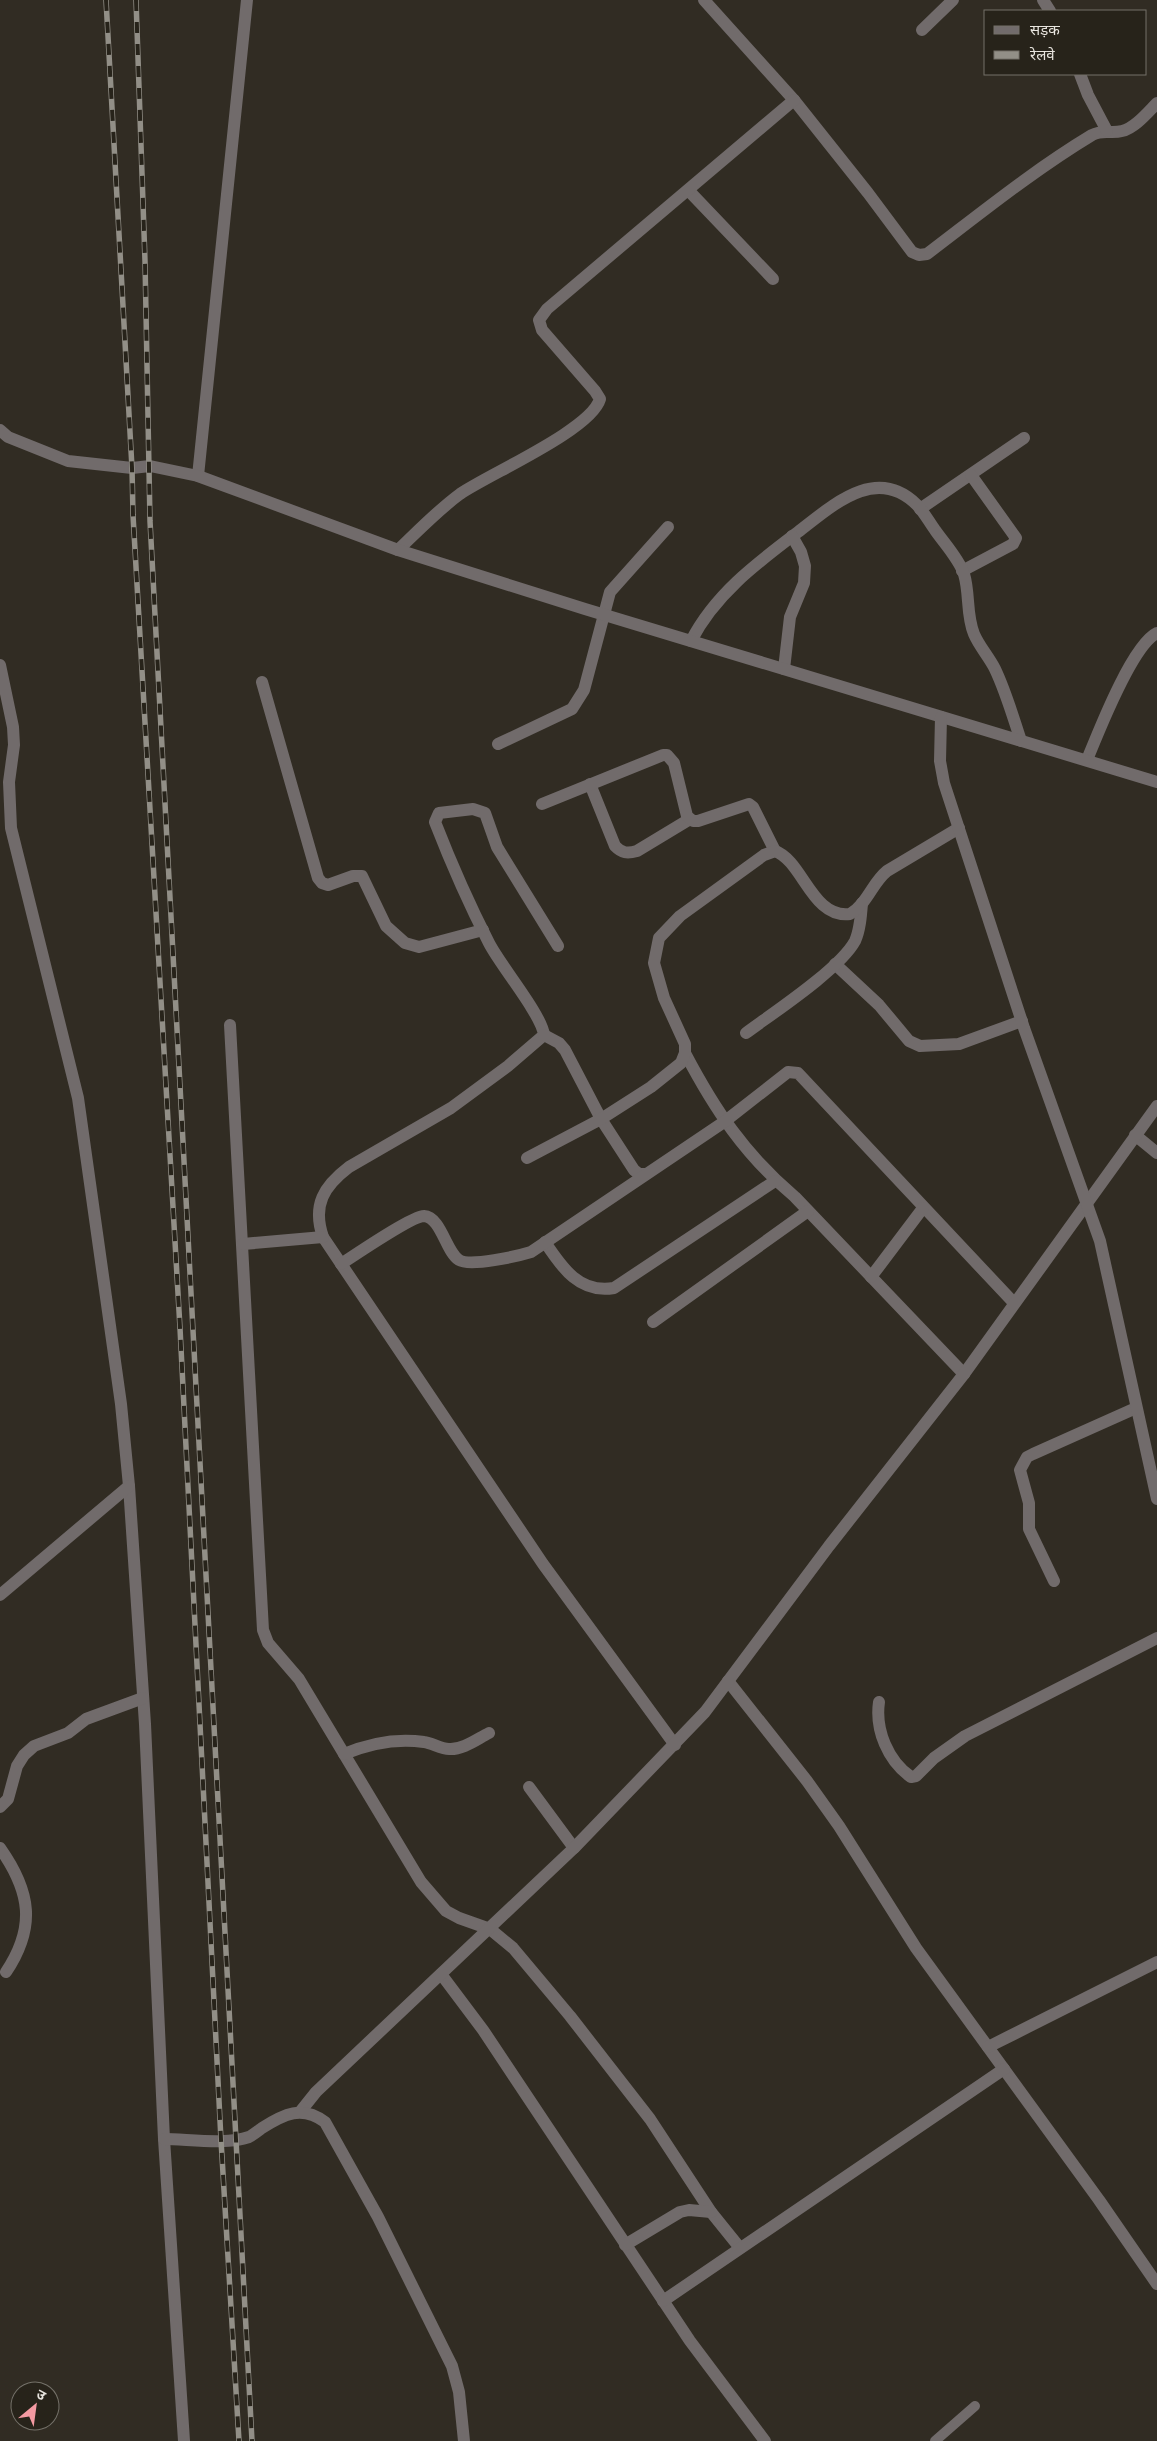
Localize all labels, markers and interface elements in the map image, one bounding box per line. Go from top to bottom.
legend [984,10,1147,75]
text: सड़क [1030,22,1060,38]
text: रेलवे [1029,46,1055,63]
north arrow [10,2381,60,2431]
text: उ [34,2387,49,2404]

